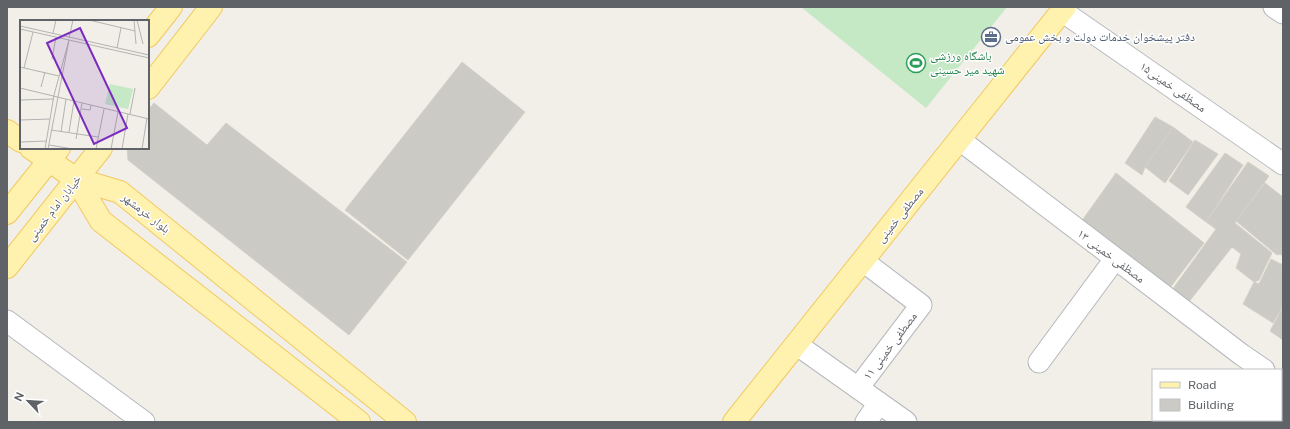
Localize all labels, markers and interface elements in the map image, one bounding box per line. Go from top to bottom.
inset map [20,20,149,149]
office icon: دفتر پیشخوان خدمات دولت و بخش عمومی [980,26,1002,48]
place label: دفتر پیشخوان خدمات دولت و بخش عمومی [1005,30,1195,44]
place label: باشگاه ورزشی شهید میر حسینی [930,49,1005,77]
sports icon: باشگاه ورزشی شهید میر حسینی [905,52,927,74]
street label: مصظفی خمینی۱۵ [1137,59,1209,115]
street label: خیابان امام خمینی [24,172,85,244]
street label: مصطفی خمینی [874,185,927,246]
street label: بلوار خرمشهر [118,189,173,237]
street label: مصظفی خمینی ۱۳ [1075,226,1147,286]
street label: مصطفی خمینی ۱۱ [860,310,920,382]
legend [1152,369,1282,421]
text: Road [1188,378,1216,392]
north arrow [8,381,48,421]
text: N [12,390,26,403]
text: Building [1188,398,1234,412]

